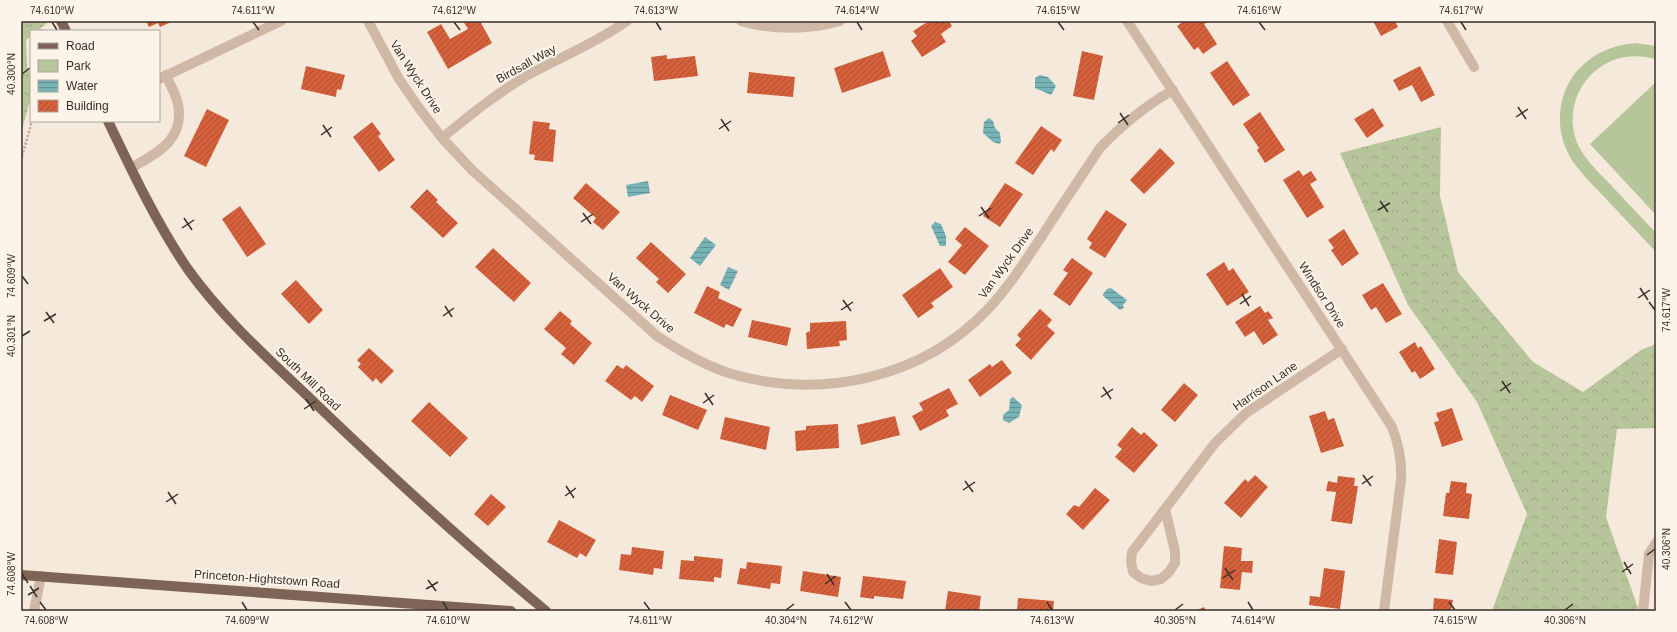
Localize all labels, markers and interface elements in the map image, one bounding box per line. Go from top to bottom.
text: 74.610°W [30,5,75,16]
text: 74.611°W [231,5,275,16]
text: 74.612°W [432,5,477,16]
text: 74.613°W [634,5,679,16]
text: 74.614°W [835,5,880,16]
text: 74.615°W [1036,5,1081,16]
text: 74.616°W [1237,5,1282,16]
text: 74.617°W [1439,5,1484,16]
legend [30,30,160,122]
street label: Van Wyck Drive [387,38,445,116]
text: Road [66,39,95,53]
street label: Birdsall Way [494,42,558,86]
text: 40.300°N [6,53,17,95]
text: Park [66,59,92,73]
text: Water [66,79,98,93]
text: Building [66,99,109,113]
street label: Van Wyck Drive [976,225,1037,301]
text: 74.609°W [6,253,17,298]
street label: Windsor Drive [1296,260,1349,331]
street label: Van Wyck Drive [605,270,678,336]
text: 74.617°W [1661,287,1672,332]
text: 40.301°N [6,315,17,357]
street label: South Mill Road [273,345,343,413]
street label: Harrison Lane [1230,358,1300,413]
text: 40.306°N [1661,528,1672,570]
text: 74.608°W [6,551,17,596]
street label: Princeton-Hightstown Road [194,567,340,591]
text: 74.608°W [24,615,69,626]
text: 74.609°W [225,615,270,626]
text: 74.610°W [426,615,471,626]
text: 74.611°W [628,615,672,626]
text: 40.304°N [765,615,807,626]
text: 74.612°W [829,615,874,626]
text: 74.613°W [1030,615,1075,626]
text: 40.305°N [1154,615,1196,626]
text: 74.614°W [1231,615,1276,626]
text: 74.615°W [1433,615,1478,626]
text: 40.306°N [1544,615,1586,626]

